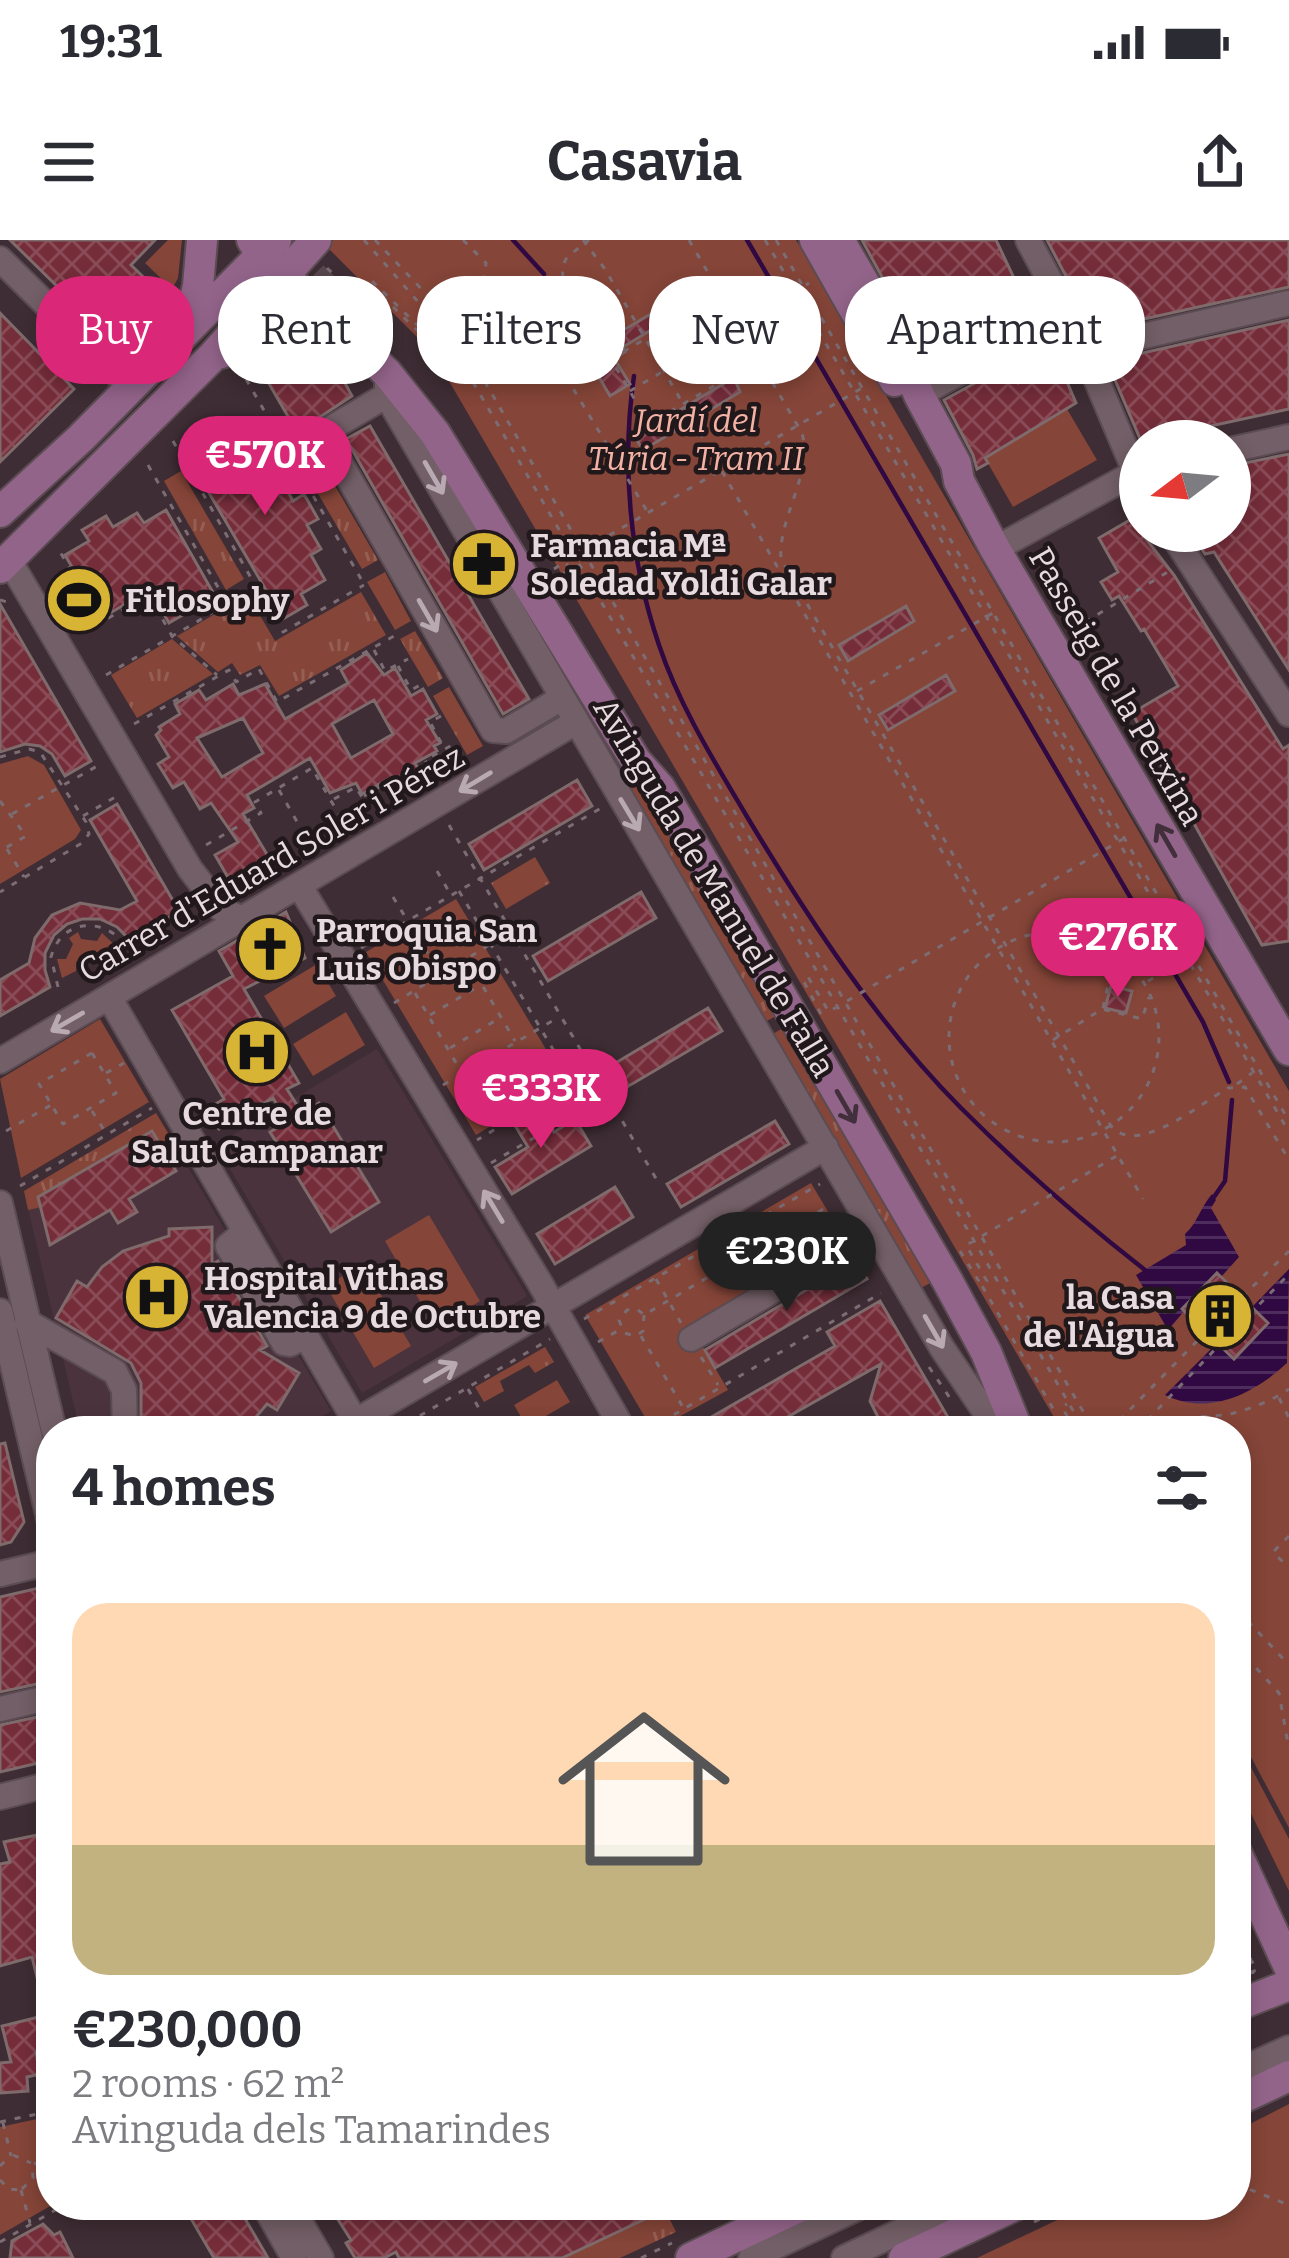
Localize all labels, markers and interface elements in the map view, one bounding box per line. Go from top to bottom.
text: 19:31 [60,15,162,69]
icon: menu [36,129,102,195]
icon: share [1187,129,1253,195]
text: Casavia [547,130,742,194]
chip: Buy [36,276,194,384]
chip: Rent [218,276,393,384]
chip: Filters [417,276,625,384]
chip: New [649,276,821,384]
chip: Apartment [845,276,1145,384]
park label: Jardí del Túria - Tram II [588,401,805,479]
pin: €570K [181,416,349,518]
north arrow [1119,420,1251,552]
map controls [1119,420,1251,552]
text: €570K [205,432,325,478]
one-way arrow [422,460,446,495]
place label: Farmacia Mª Soledad Yoldi Galar [530,526,833,604]
pharmacy icon: Farmacia Mª Soledad Yoldi Galar [449,529,519,599]
street label: Passeig de la Petxina [1020,540,1212,833]
sports icon: Fitlosophy [44,565,114,635]
place label: Fitlosophy [125,581,290,621]
one-way arrow [416,598,440,633]
street label: Avinguda de Manuel de Falla [585,691,843,1084]
street label: Carrer d'Eduard Soler i Pérez [71,737,472,991]
one-way arrow [458,770,493,794]
one-way arrow [618,797,642,831]
one-way arrow [1154,824,1178,858]
pin: €276K [1034,898,1202,1000]
place label: Parroquia San Luis Obispo [316,911,537,989]
church icon: Parroquia San Luis Obispo [235,914,305,984]
text: €276K [1058,914,1178,960]
one-way arrow [50,1011,85,1035]
hospital icon: Centre de Salut Campanar [222,1017,292,1087]
pin: €333K [457,1049,625,1151]
text: €333K [481,1065,601,1111]
one-way arrow [834,1089,858,1124]
place label: Centre de Salut Campanar [131,1094,383,1172]
one-way arrow [481,1190,505,1224]
pin: €230K [703,1212,871,1314]
text: €230K [725,1228,849,1274]
place label: Hospital Vithas Valencia 9 de Octubre [204,1259,541,1337]
hospital icon: Hospital Vithas Valencia 9 de Octubre [122,1262,192,1332]
place label: la Casa de l'Aigua [1023,1278,1174,1356]
building icon: la Casa de l'Aigua [1185,1281,1255,1351]
one-way arrow [922,1314,946,1349]
one-way arrow [422,1360,457,1384]
icon: filters [1149,1455,1215,1521]
text: 4 homes [72,1457,276,1519]
icon: home [536,1681,752,1897]
text: €230,000 [72,1999,303,2061]
text: 2 rooms · 62 m² [72,2061,344,2107]
text: Avinguda dels Tamarindes [72,2107,551,2153]

